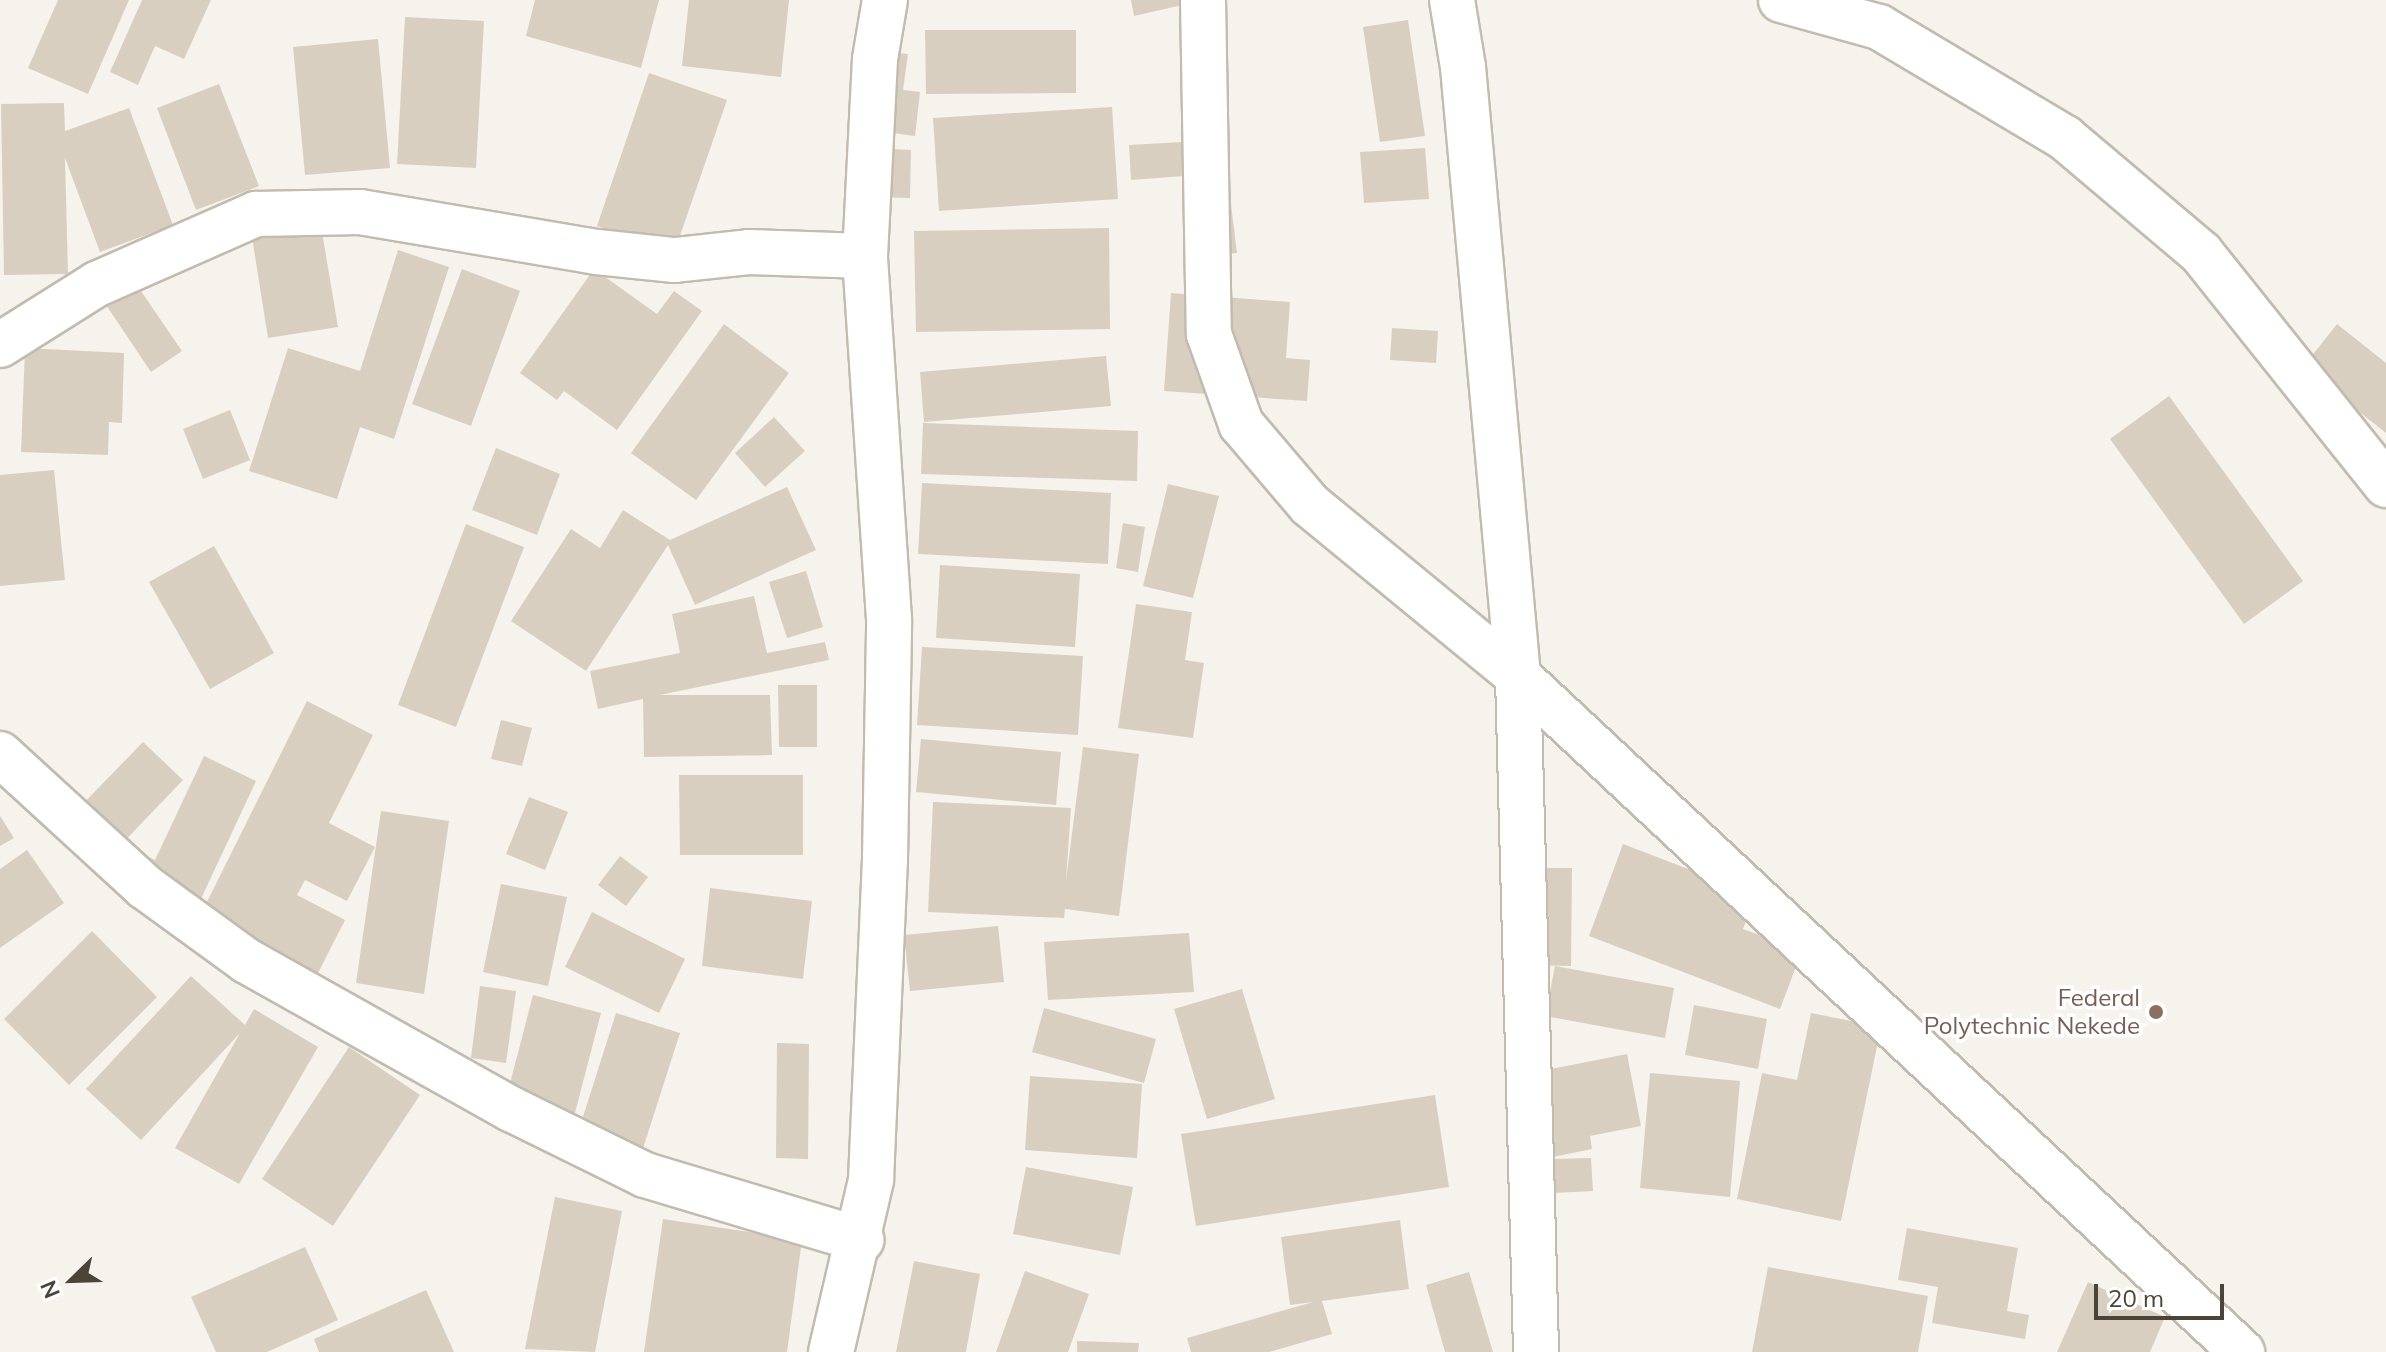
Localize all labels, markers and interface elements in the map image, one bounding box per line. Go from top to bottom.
place label: Federal Polytechnic Nekede [1924,984,2140,1040]
marker: Federal Polytechnic Nekede [2147,1003,2165,1021]
north arrow [32,1240,112,1320]
scale bar [2098,1268,2228,1318]
text: N [34,1276,66,1302]
text: 20 m [2108,1283,2164,1313]

